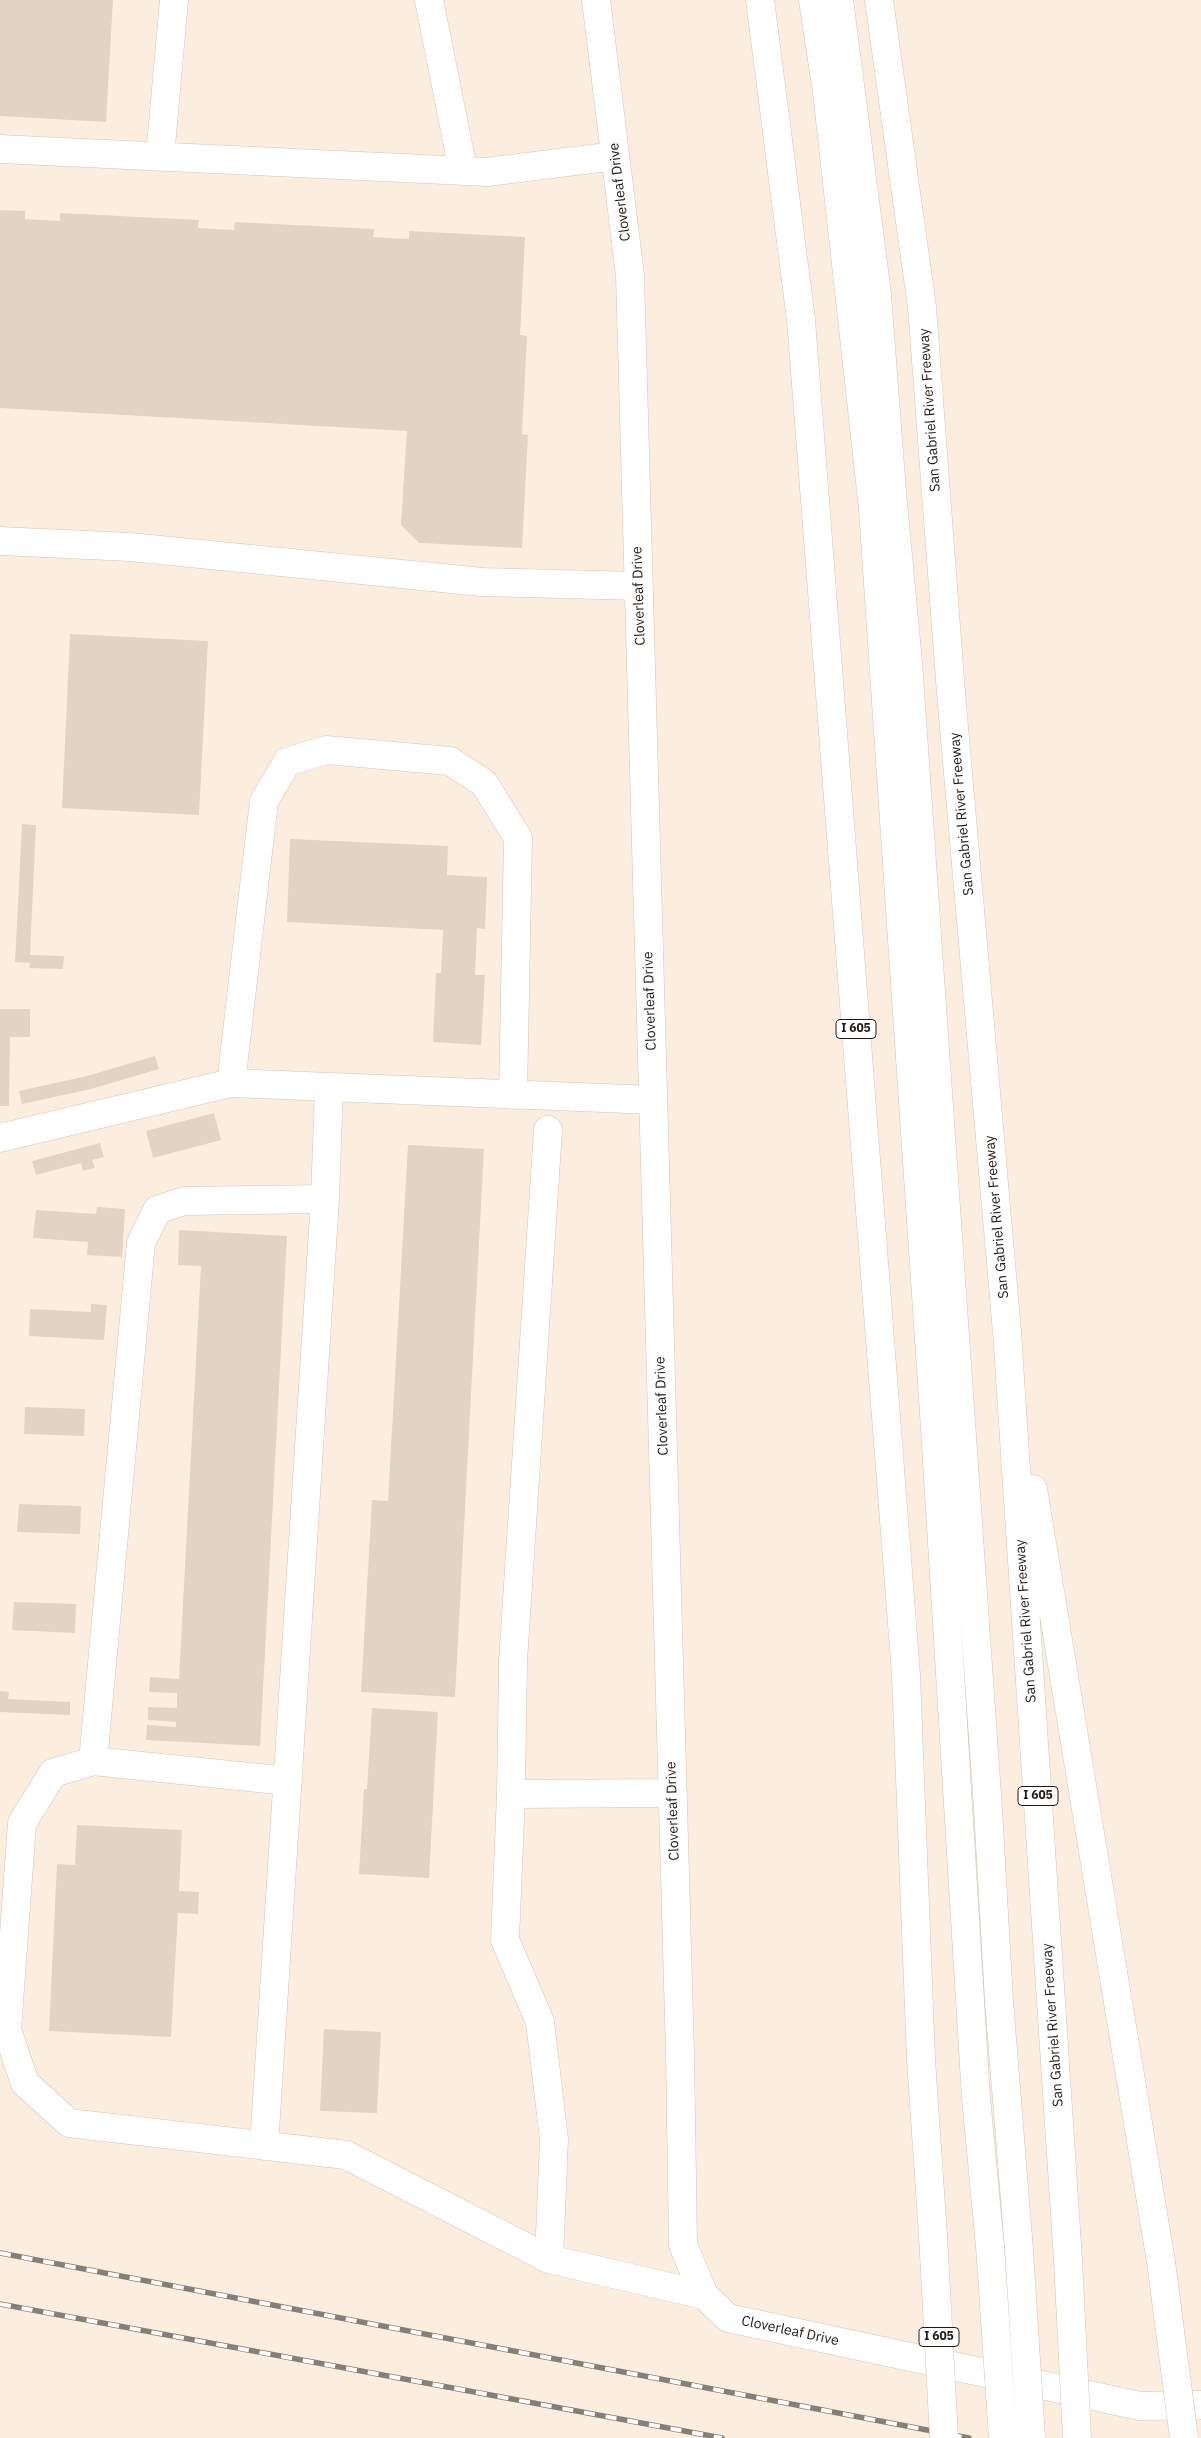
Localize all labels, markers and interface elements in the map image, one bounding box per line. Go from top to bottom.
street label: Cloverleaf Drive [606,142,634,242]
street label: San Gabriel River Freeway [916,328,944,492]
street label: Cloverleaf Drive [629,546,649,646]
street label: San Gabriel River Freeway [946,732,978,896]
street label: Cloverleaf Drive [640,951,660,1051]
road number: I 605 [836,1020,876,1038]
street label: San Gabriel River Freeway [981,1135,1013,1299]
street label: Cloverleaf Drive [652,1356,672,1456]
street label: San Gabriel River Freeway [1012,1539,1040,1703]
street label: Cloverleaf Drive [663,1761,683,1861]
road number: I 605 [1018,1786,1058,1805]
street label: San Gabriel River Freeway [1039,1943,1067,2107]
street label: Cloverleaf Drive [740,2312,840,2350]
road number: I 605 [919,2328,959,2346]

